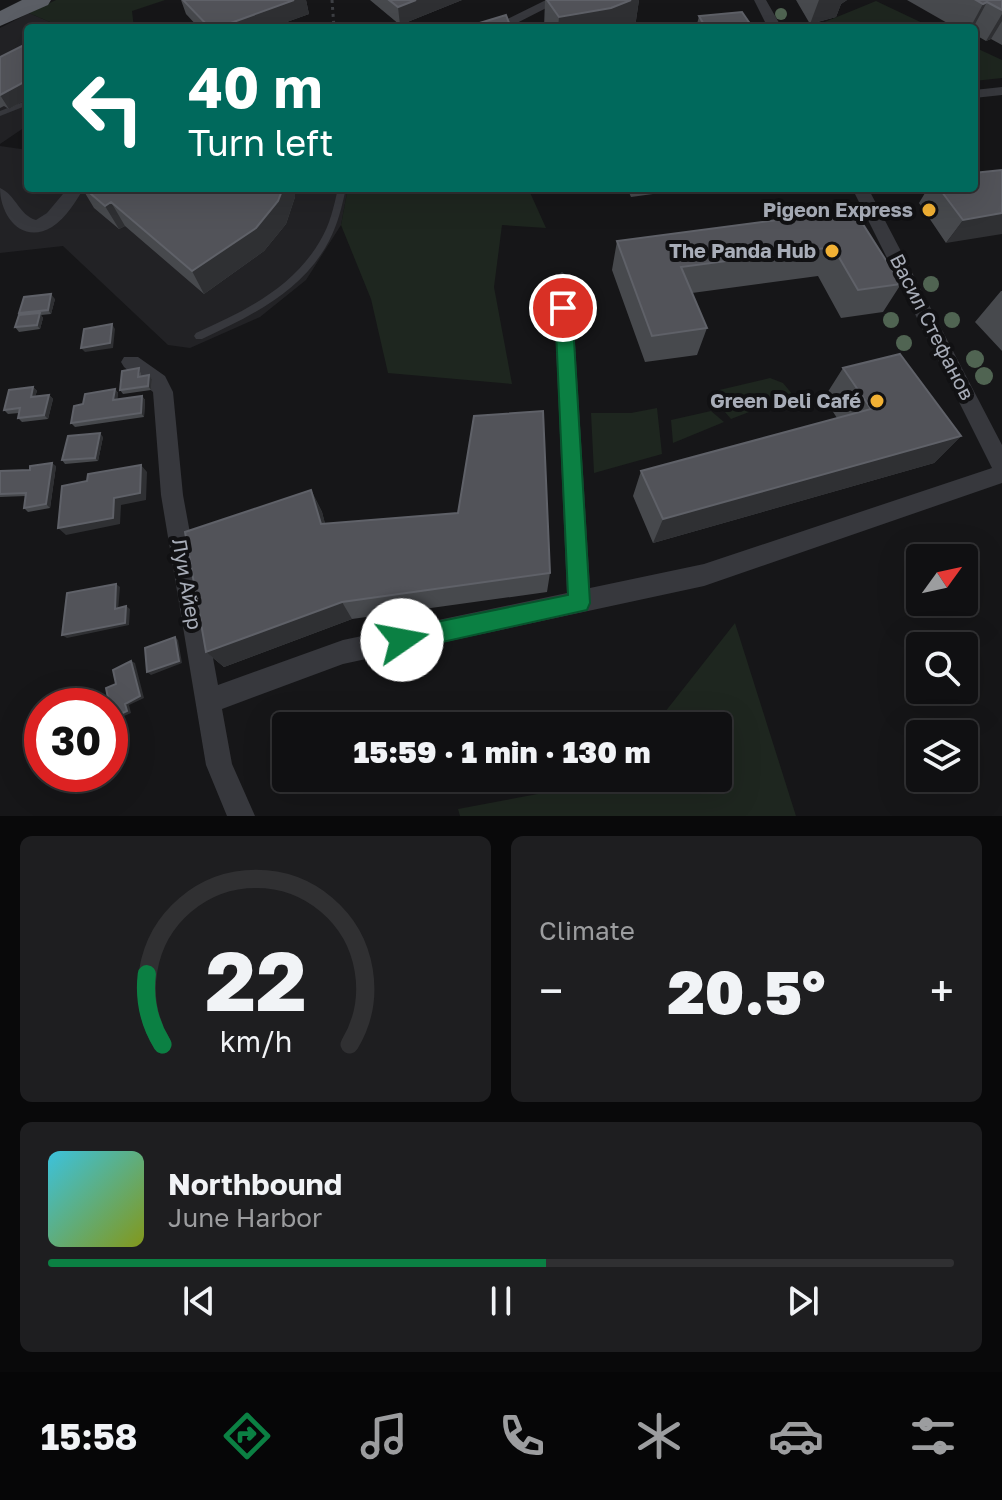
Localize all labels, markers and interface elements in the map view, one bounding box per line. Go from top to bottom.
text: 40 m [188,53,322,120]
icon: left [56,56,160,160]
text: Turn left [188,121,334,164]
place label: Pigeon Express [763,197,913,221]
marker: Pigeon Express [920,201,938,219]
place label: The Panda Hub [669,238,816,262]
marker: The Panda Hub [823,242,841,260]
street label: Васил Стефанов [886,249,980,404]
pin [529,274,597,342]
icon: arrive [541,286,585,330]
place label: Green Deli Café [710,388,861,412]
marker: Green Deli Café [868,392,886,410]
street label: Луи Айер [168,536,208,631]
north arrow [906,544,978,616]
map controls [906,544,978,792]
position arrow [360,598,444,682]
button: search [906,632,978,704]
speed limit sign: 30 [24,688,128,792]
button: layers [906,720,978,792]
text: 15:59 · 1 min · 130 m [353,734,651,770]
text: Climate [539,915,635,946]
text: 22 [205,929,306,1029]
text: 20.5° [668,955,825,1027]
text: − [539,964,563,1017]
text: + [930,964,954,1017]
text: km/h [219,1024,292,1058]
text: Northbound [168,1166,342,1202]
text: June Harbor [168,1202,322,1233]
icon: previous [177,1279,221,1323]
icon: pause [479,1279,523,1323]
icon: next [781,1279,825,1323]
icon: directions [219,1408,275,1464]
icon: music [356,1408,412,1464]
icon: phone [494,1408,550,1464]
icon: climate [631,1408,687,1464]
icon: car [768,1408,824,1464]
icon: filters [905,1408,961,1464]
text: 15:58 [41,1415,138,1458]

